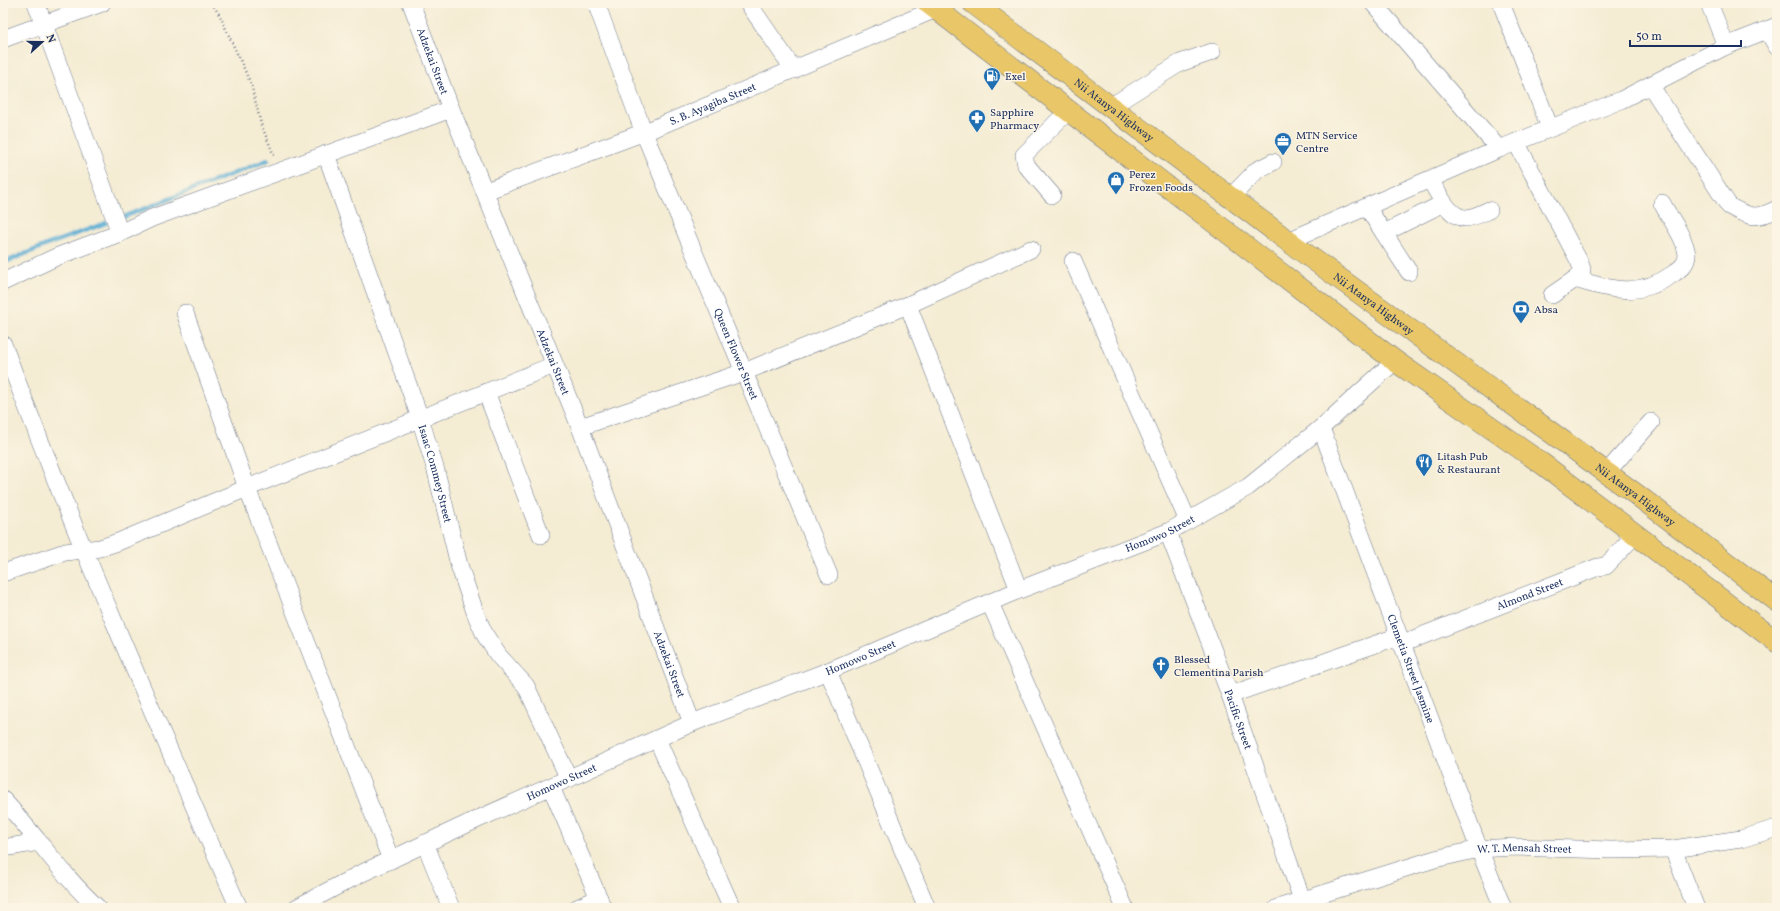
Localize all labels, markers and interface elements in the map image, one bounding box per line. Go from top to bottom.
north arrow [22,22,62,62]
scale bar [1630,22,1741,48]
street label: Adzekai Street [412,26,451,97]
text: 50 m [1636,29,1662,45]
text: N [42,33,58,45]
fuel station icon: Exel [982,66,1002,91]
place label: Exel [1005,70,1026,85]
street label: Nii Atanya Highway [1070,76,1156,146]
street label: S. B. Ayagiba Street [668,80,759,130]
place label: Sapphire Pharmacy [990,106,1039,134]
pharmacy icon: Sapphire Pharmacy [967,108,987,133]
place label: MTN Service Centre [1296,129,1357,157]
office icon: MTN Service Centre [1273,131,1293,156]
place label: Perez Frozen Foods [1129,168,1193,196]
shop icon: Perez Frozen Foods [1106,170,1126,195]
street label: Nii Atanya Highway [1329,270,1417,339]
bank icon: Absa [1511,299,1531,324]
place label: Absa [1534,303,1558,318]
street label: Queen Flower Street [709,306,761,403]
street label: Adzekai Street [532,327,572,398]
street label: Isaac Commey Street [413,423,454,525]
place label: Litash Pub & Restaurant [1437,450,1501,478]
restaurant icon: Litash Pub & Restaurant [1414,452,1434,477]
street label: Nii Atanya Highway [1591,461,1678,531]
street label: Homowo Street [1123,512,1198,557]
street label: Almond Street [1495,575,1566,615]
street label: Clemetia Street Jasmine [1383,613,1437,726]
street label: Adzekai Street [649,629,688,700]
street label: Homowo Street [824,637,899,680]
place label: Blessed Clementina Parish [1174,653,1264,681]
church icon: Blessed Clementina Parish [1151,655,1171,680]
street label: Pacific Street [1219,687,1255,752]
street label: Homowo Street [525,761,599,805]
street label: W. T. Mensah Street [1477,841,1572,858]

